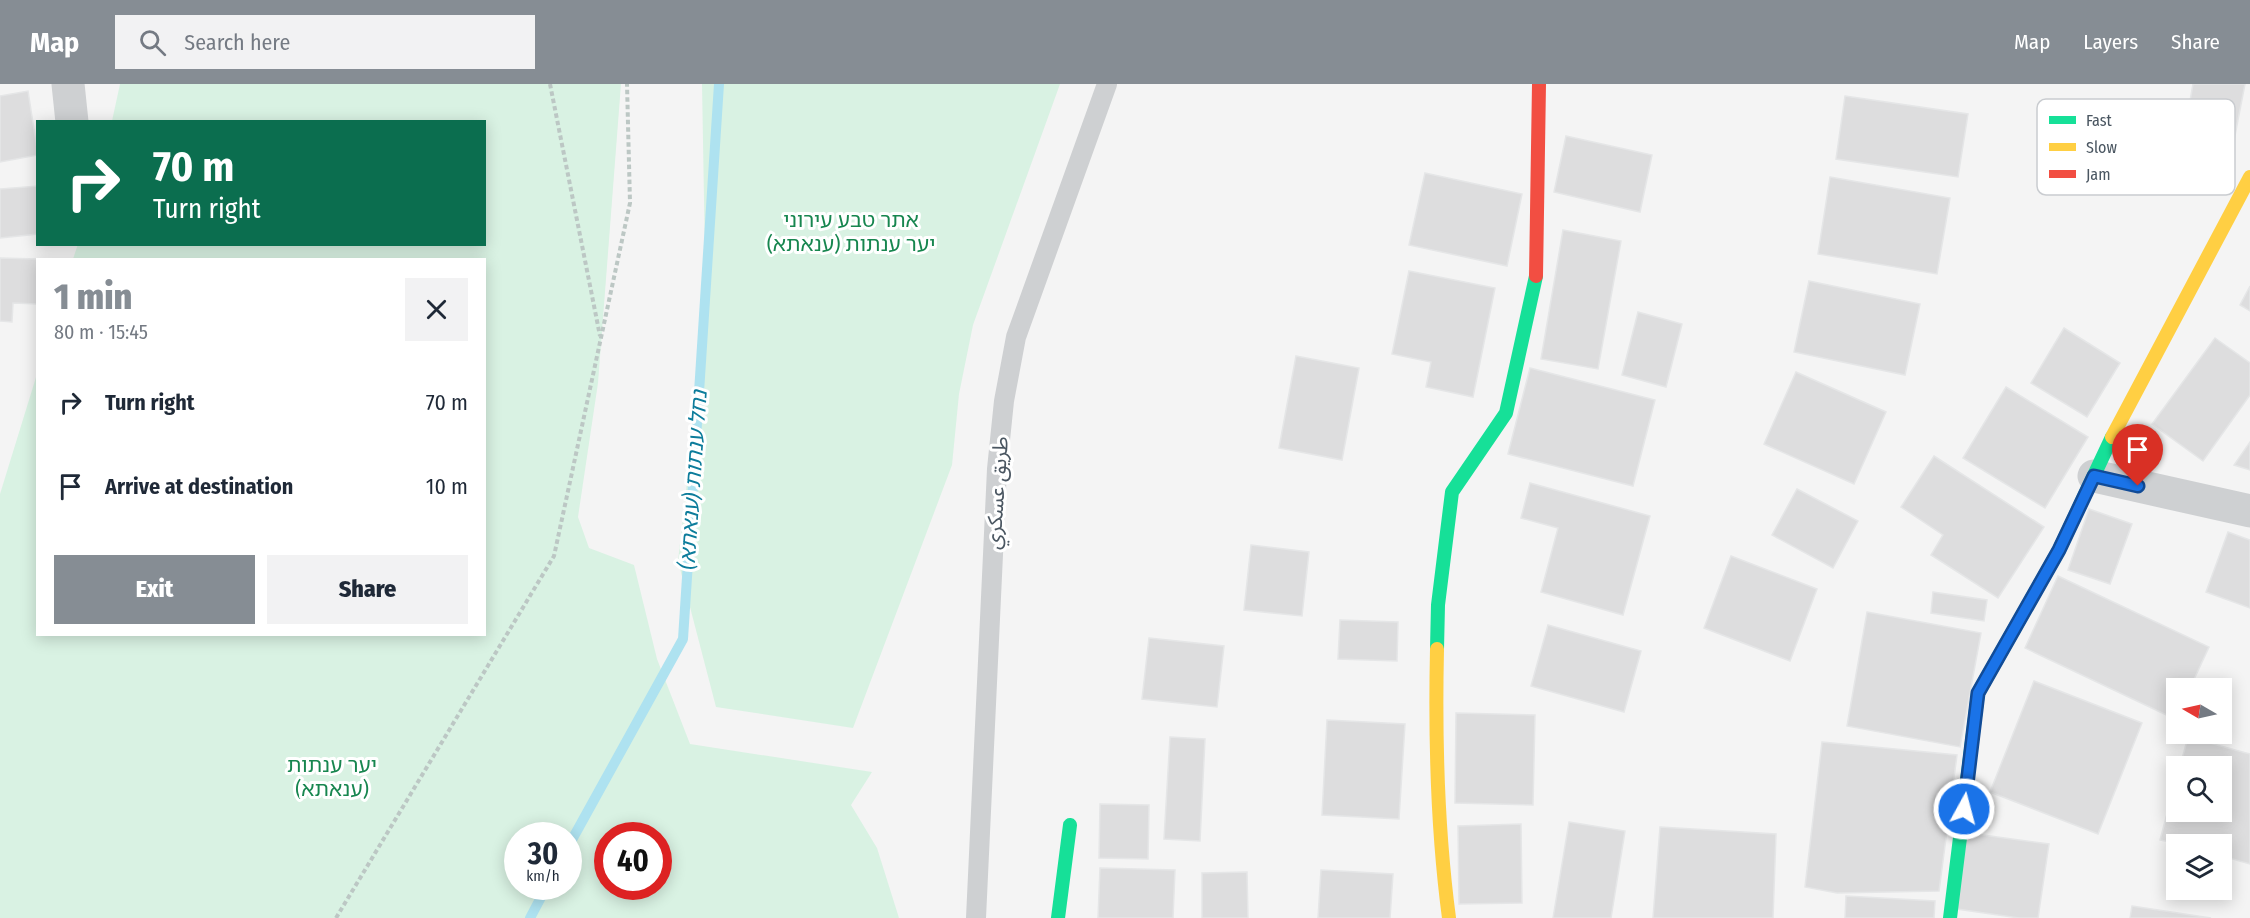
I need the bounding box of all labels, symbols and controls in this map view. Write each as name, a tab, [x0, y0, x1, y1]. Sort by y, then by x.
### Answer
search box	[115, 15, 535, 69]
text: Map	[30, 26, 79, 59]
icon: search	[136, 26, 169, 59]
text: Search here	[184, 29, 290, 56]
text: Map	[2014, 29, 2050, 55]
text: Layers	[2083, 29, 2138, 55]
text: Share	[2171, 29, 2220, 55]
legend	[2037, 99, 2235, 195]
text: Fast	[2086, 111, 2113, 130]
text: Slow	[2086, 138, 2117, 157]
text: 70 m	[153, 142, 234, 192]
icon: right	[54, 144, 132, 222]
text: Jam	[2086, 165, 2111, 184]
text: Turn right	[153, 193, 261, 225]
park label: אתר טבע עירוני יער ענתות (ענאתא)	[767, 207, 935, 257]
text: 1 min	[54, 275, 132, 319]
button: close	[405, 278, 468, 341]
text: 80 m · 15:45	[54, 320, 148, 344]
icon: right	[54, 386, 87, 419]
water label: נחל ענתות (ענאתא)	[673, 388, 713, 571]
text: Turn right	[105, 389, 194, 416]
text: 70 m	[426, 389, 468, 416]
pin	[2112, 424, 2163, 486]
icon: arrive	[2121, 433, 2154, 466]
street label: طريق عسكري	[980, 436, 1017, 551]
icon: arrive	[54, 470, 87, 503]
text: Arrive at destination	[105, 473, 293, 500]
text: 10 m	[426, 473, 468, 500]
button: Exit	[54, 555, 255, 624]
button: Share	[267, 555, 468, 624]
north arrow	[2166, 678, 2232, 744]
map controls	[2166, 678, 2232, 900]
park label: יער ענתות (ענאתא)	[287, 752, 377, 802]
button: search	[2166, 756, 2232, 822]
position arrow	[1932, 777, 1996, 841]
speed limit sign: 40	[594, 822, 672, 900]
button: layers	[2166, 834, 2232, 900]
text: 30	[528, 836, 558, 872]
text: km/h	[526, 867, 560, 885]

